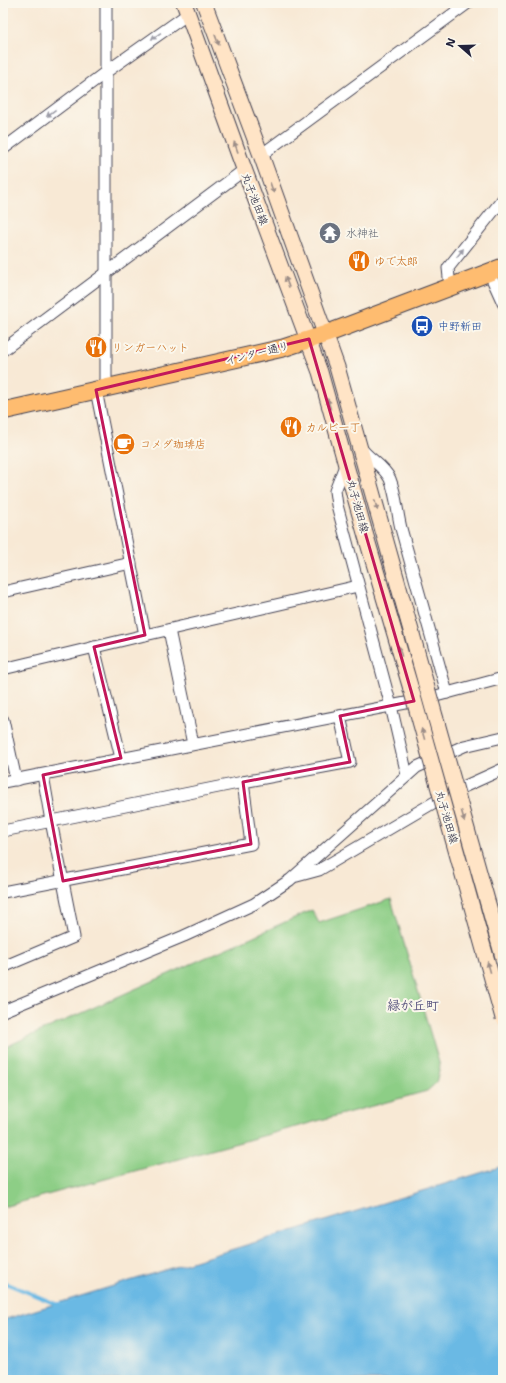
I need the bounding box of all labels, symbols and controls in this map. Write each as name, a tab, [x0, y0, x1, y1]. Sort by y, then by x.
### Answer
north arrow	[440, 26, 480, 66]
one-way arrow	[151, 32, 161, 40]
one-way arrow	[215, 34, 221, 46]
text: N	[443, 36, 460, 49]
one-way arrow	[46, 109, 56, 117]
one-way arrow	[232, 140, 238, 152]
street label: 丸子池田線	[238, 171, 271, 228]
one-way arrow	[270, 182, 276, 194]
temple icon: 水神社	[317, 220, 343, 246]
place label: 水神社	[346, 226, 379, 241]
one-way arrow	[456, 247, 464, 258]
restaurant icon: ゆで太郎	[346, 248, 372, 274]
place label: ゆで太郎	[374, 254, 418, 269]
one-way arrow	[283, 275, 289, 287]
bus stop icon: 中野新田	[409, 313, 435, 339]
place label: 中野新田	[438, 319, 482, 334]
restaurant icon: リンガーハット	[83, 334, 109, 360]
street label: インター通り	[223, 338, 291, 369]
place label: リンガーハット	[112, 340, 189, 355]
one-way arrow	[326, 398, 332, 410]
restaurant icon: カルビ一丁	[278, 414, 304, 440]
place label: カルビ一丁	[306, 420, 361, 435]
cafe icon: コメダ珈琲店	[111, 431, 137, 457]
place label: コメダ珈琲店	[140, 437, 206, 452]
street label: 丸子池田線	[343, 478, 372, 535]
one-way arrow	[373, 499, 379, 511]
one-way arrow	[397, 645, 403, 657]
one-way arrow	[420, 728, 426, 740]
street label: 丸子池田線	[432, 789, 461, 846]
one-way arrow	[460, 810, 466, 822]
one-way arrow	[486, 961, 492, 973]
district label: 緑が丘町	[387, 997, 439, 1014]

